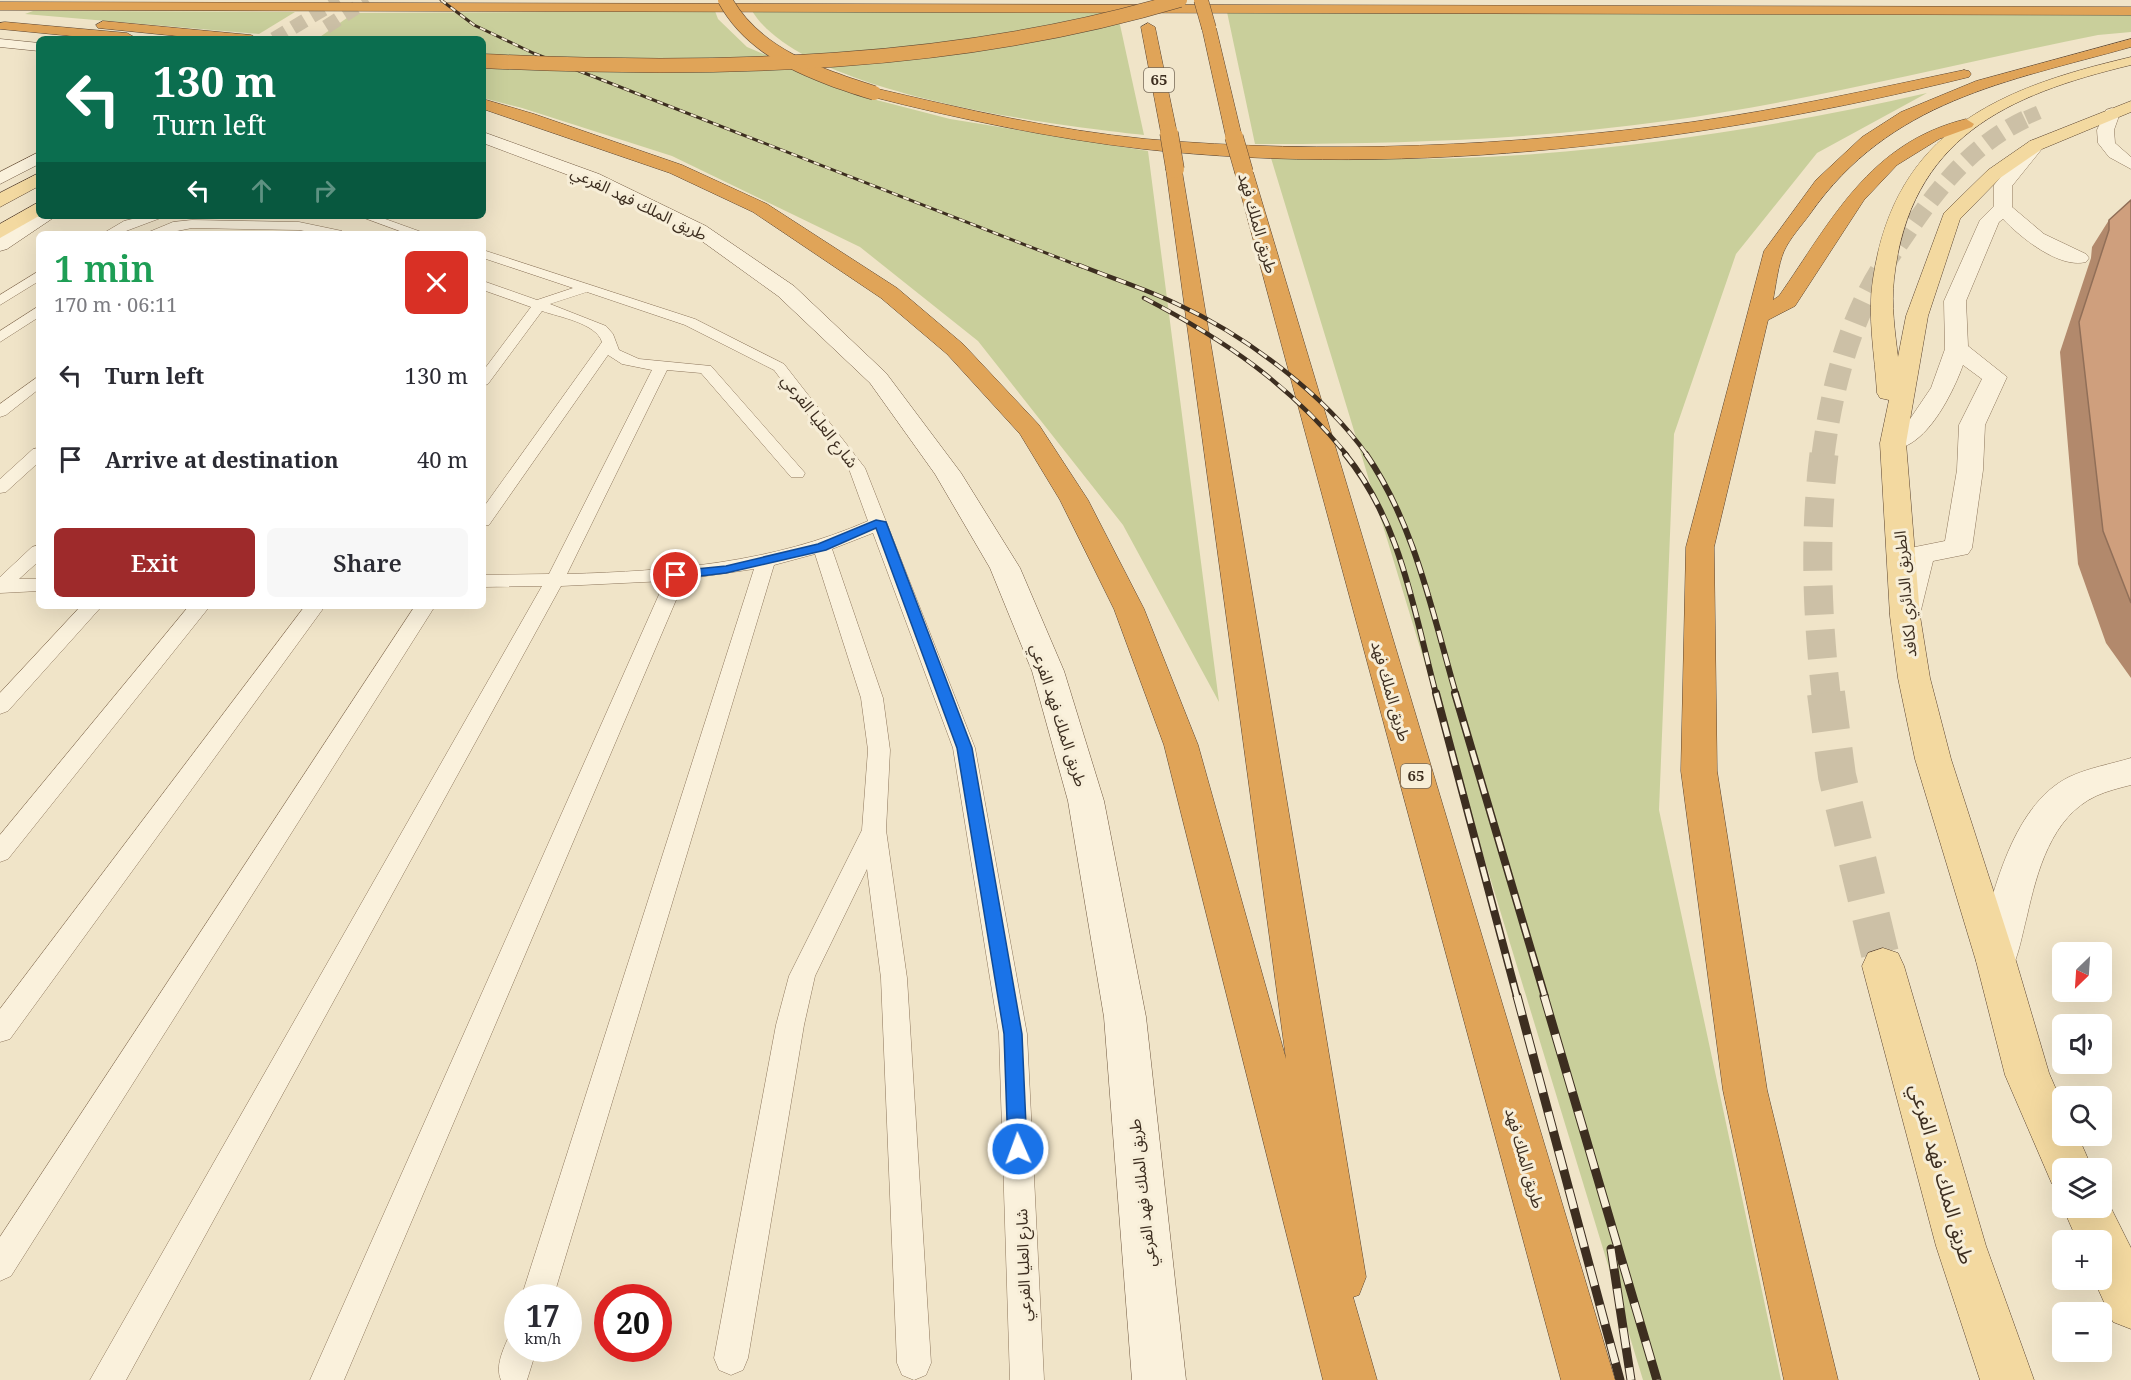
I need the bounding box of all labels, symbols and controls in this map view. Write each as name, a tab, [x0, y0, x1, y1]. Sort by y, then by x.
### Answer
text: 130 m	[153, 52, 277, 109]
icon: left	[54, 60, 132, 138]
road number: 65	[1144, 68, 1174, 92]
text: Turn left	[153, 106, 266, 143]
street label: طريق الملك فهد الفرعي	[566, 160, 711, 247]
street label: طريق الملك فهد	[1233, 170, 1283, 276]
icon: left	[182, 174, 215, 207]
icon: ahead	[245, 174, 278, 207]
icon: right	[308, 174, 341, 207]
text: 1 min	[54, 244, 155, 293]
button: close	[405, 251, 468, 314]
text: 170 m · 06:11	[54, 291, 177, 318]
icon: left	[54, 359, 87, 392]
text: Turn left	[105, 360, 204, 390]
text: 130 m	[405, 360, 468, 390]
street label: شارع العليا الفرعي	[775, 370, 863, 473]
icon: arrive	[54, 443, 87, 476]
text: Arrive at destination	[105, 444, 339, 474]
text: 40 m	[417, 444, 468, 474]
button: Exit	[54, 528, 255, 597]
button: Share	[267, 528, 468, 597]
street label: الطريق الدائري لكافد	[1889, 530, 1923, 658]
pin	[650, 549, 701, 600]
icon: arrive	[659, 558, 692, 591]
street label: طريق الملك فهد	[1366, 638, 1416, 744]
street label: طريق الملك فهد الفرعي	[1024, 641, 1093, 790]
road number: 65	[1401, 764, 1431, 788]
north arrow	[2052, 942, 2112, 1002]
map controls	[2052, 942, 2112, 1362]
button: sound	[2052, 1014, 2112, 1074]
street label: طريق الملك فهد الفرعي	[1901, 1081, 1981, 1268]
button: search	[2052, 1086, 2112, 1146]
street label: طريق الملك فهد	[1500, 1105, 1550, 1211]
position arrow	[986, 1117, 1050, 1181]
street label: طريق الملك فهد الفرعي	[1123, 1117, 1162, 1268]
button: layers	[2052, 1158, 2112, 1218]
street label: شارع العليا الفرعي	[1010, 1208, 1038, 1322]
button: +	[2052, 1230, 2112, 1290]
speed limit sign: 20	[594, 1284, 672, 1362]
text: 17	[526, 1295, 560, 1336]
button: −	[2052, 1302, 2112, 1362]
text: km/h	[525, 1328, 561, 1348]

